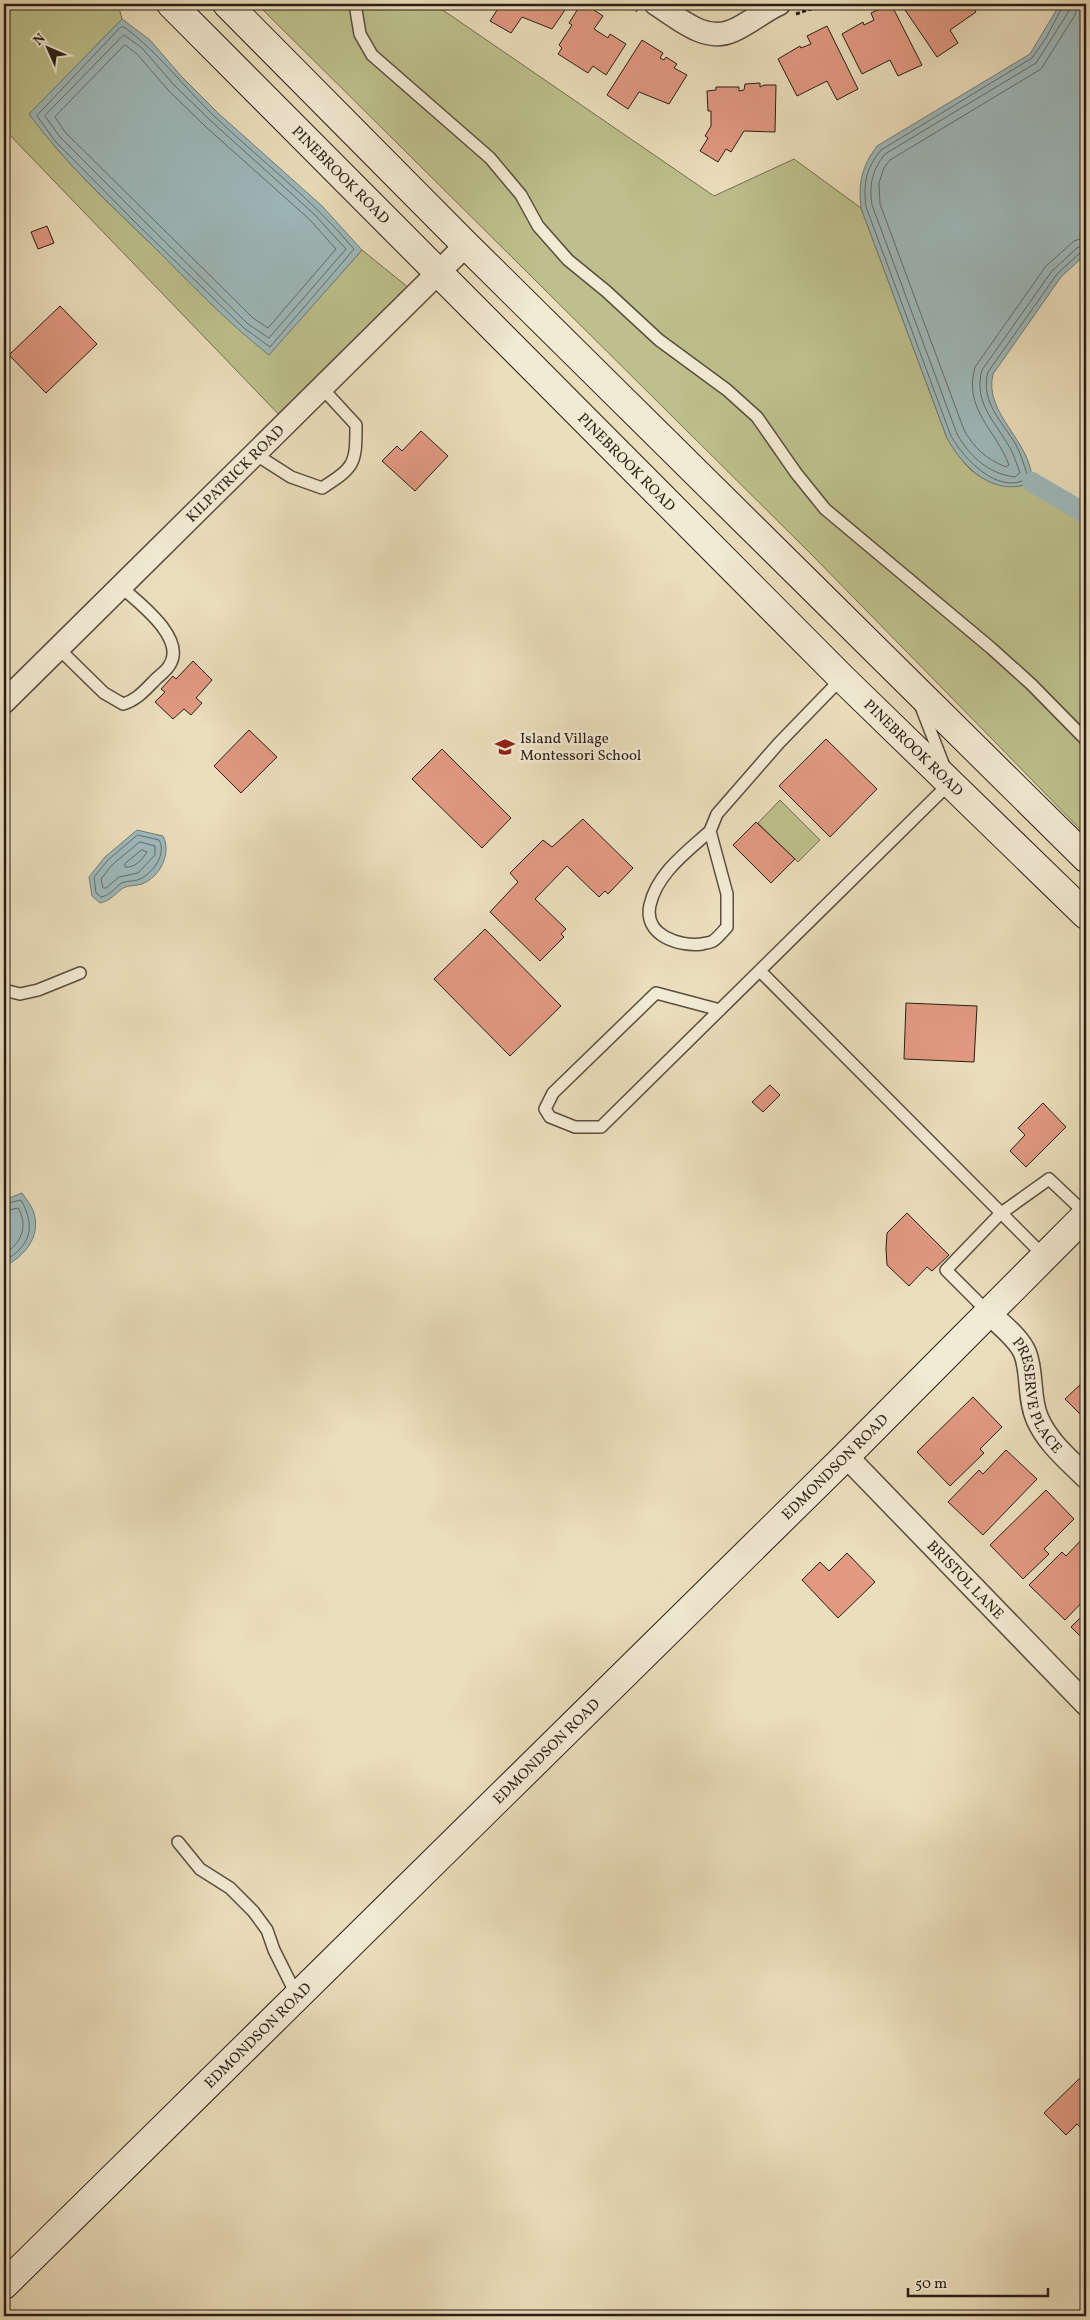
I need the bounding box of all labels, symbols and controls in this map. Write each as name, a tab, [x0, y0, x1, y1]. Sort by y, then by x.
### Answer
north arrow	[22, 22, 72, 72]
text: N	[30, 30, 50, 50]
street label: PINEBROOK ROAD	[286, 122, 394, 230]
street label: PINEBROOK ROAD	[572, 409, 680, 517]
street label: KILPATRICK ROAD	[182, 421, 290, 528]
street label: PINEBROOK ROAD	[858, 695, 967, 802]
place label: Island Village Montessori School	[520, 729, 641, 767]
school or university icon: Island Village Montessori School	[494, 736, 516, 758]
street label: PRESERVE PLACE	[1007, 1333, 1066, 1459]
street label: EDMONDSON ROAD	[778, 1410, 894, 1526]
street label: BRISTOL LANE	[921, 1536, 1008, 1625]
street label: EDMONDSON ROAD	[489, 1695, 606, 1810]
street label: EDMONDSON ROAD	[200, 1979, 317, 2094]
scale bar	[908, 2265, 1048, 2297]
text: 50 m	[915, 2274, 947, 2295]

